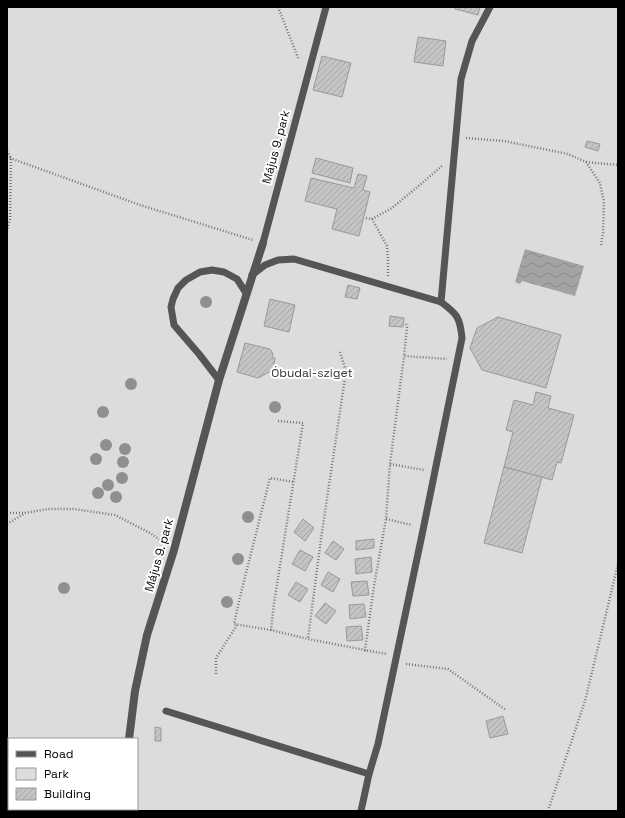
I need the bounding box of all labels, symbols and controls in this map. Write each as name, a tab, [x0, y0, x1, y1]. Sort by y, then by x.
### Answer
street label: Május 9. park	[258, 108, 294, 186]
park label: Óbudai-sziget	[271, 365, 353, 381]
street label: Május 9. park	[141, 516, 177, 594]
legend	[8, 738, 138, 810]
text: Road	[44, 746, 73, 762]
text: Park	[44, 766, 69, 782]
text: Building	[44, 786, 91, 802]

